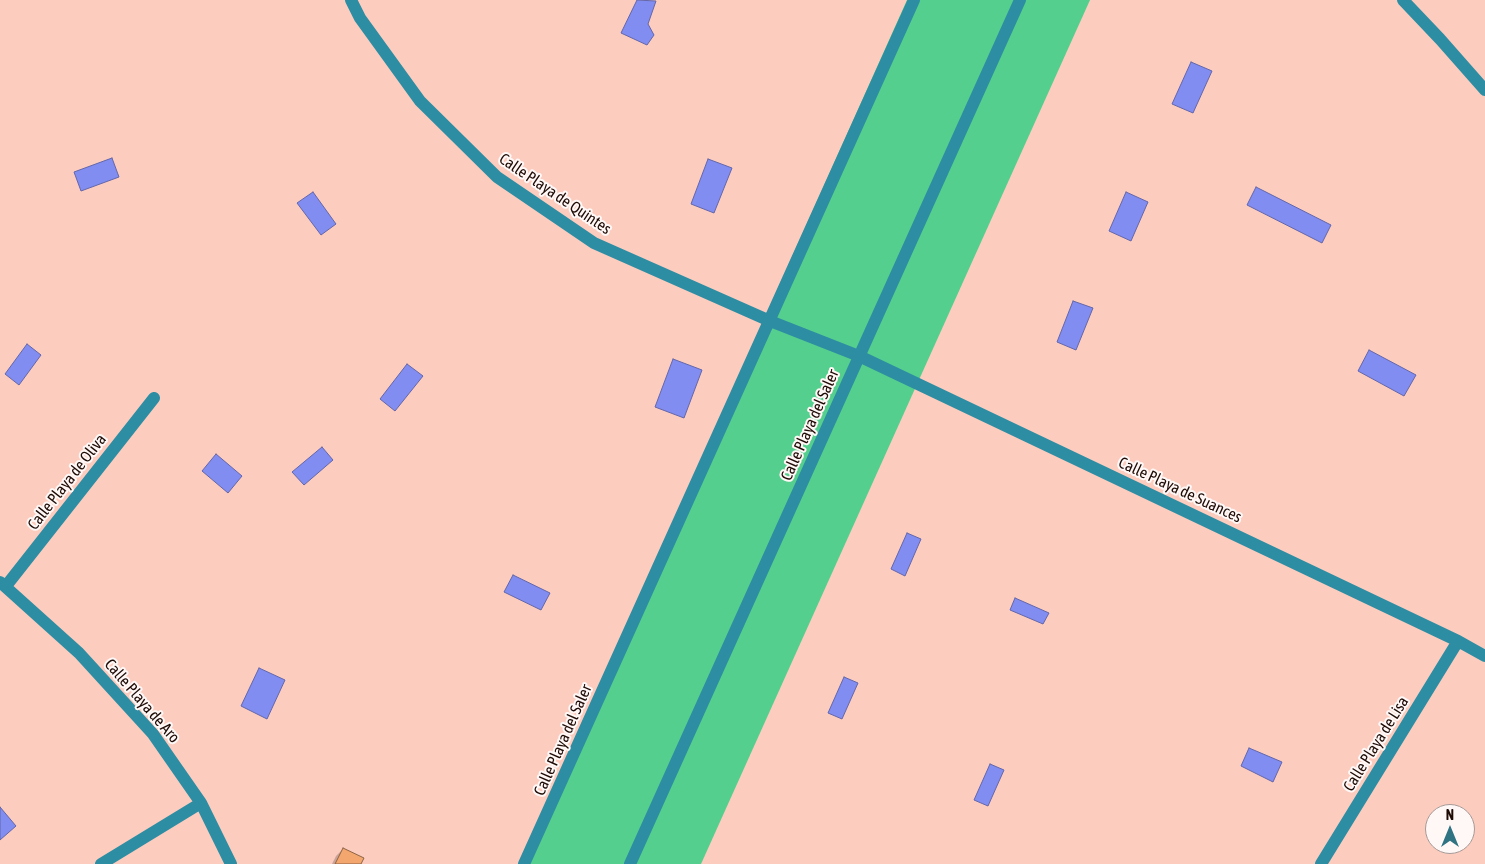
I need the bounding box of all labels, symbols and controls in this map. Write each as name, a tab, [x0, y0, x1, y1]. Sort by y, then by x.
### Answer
street label: Calle Playa de Quintes	[495, 149, 615, 239]
street label: Calle Playa del Saler	[777, 367, 843, 483]
street label: Calle Playa de Oliva	[24, 430, 110, 534]
street label: Calle Playa de Suances	[1115, 453, 1245, 527]
street label: Calle Playa de Aro	[100, 655, 184, 747]
street label: Calle Playa del Saler	[530, 682, 596, 798]
street label: Calle Playa de Lisa	[1339, 693, 1413, 795]
north arrow	[1425, 804, 1475, 854]
text: N	[1446, 807, 1454, 823]

